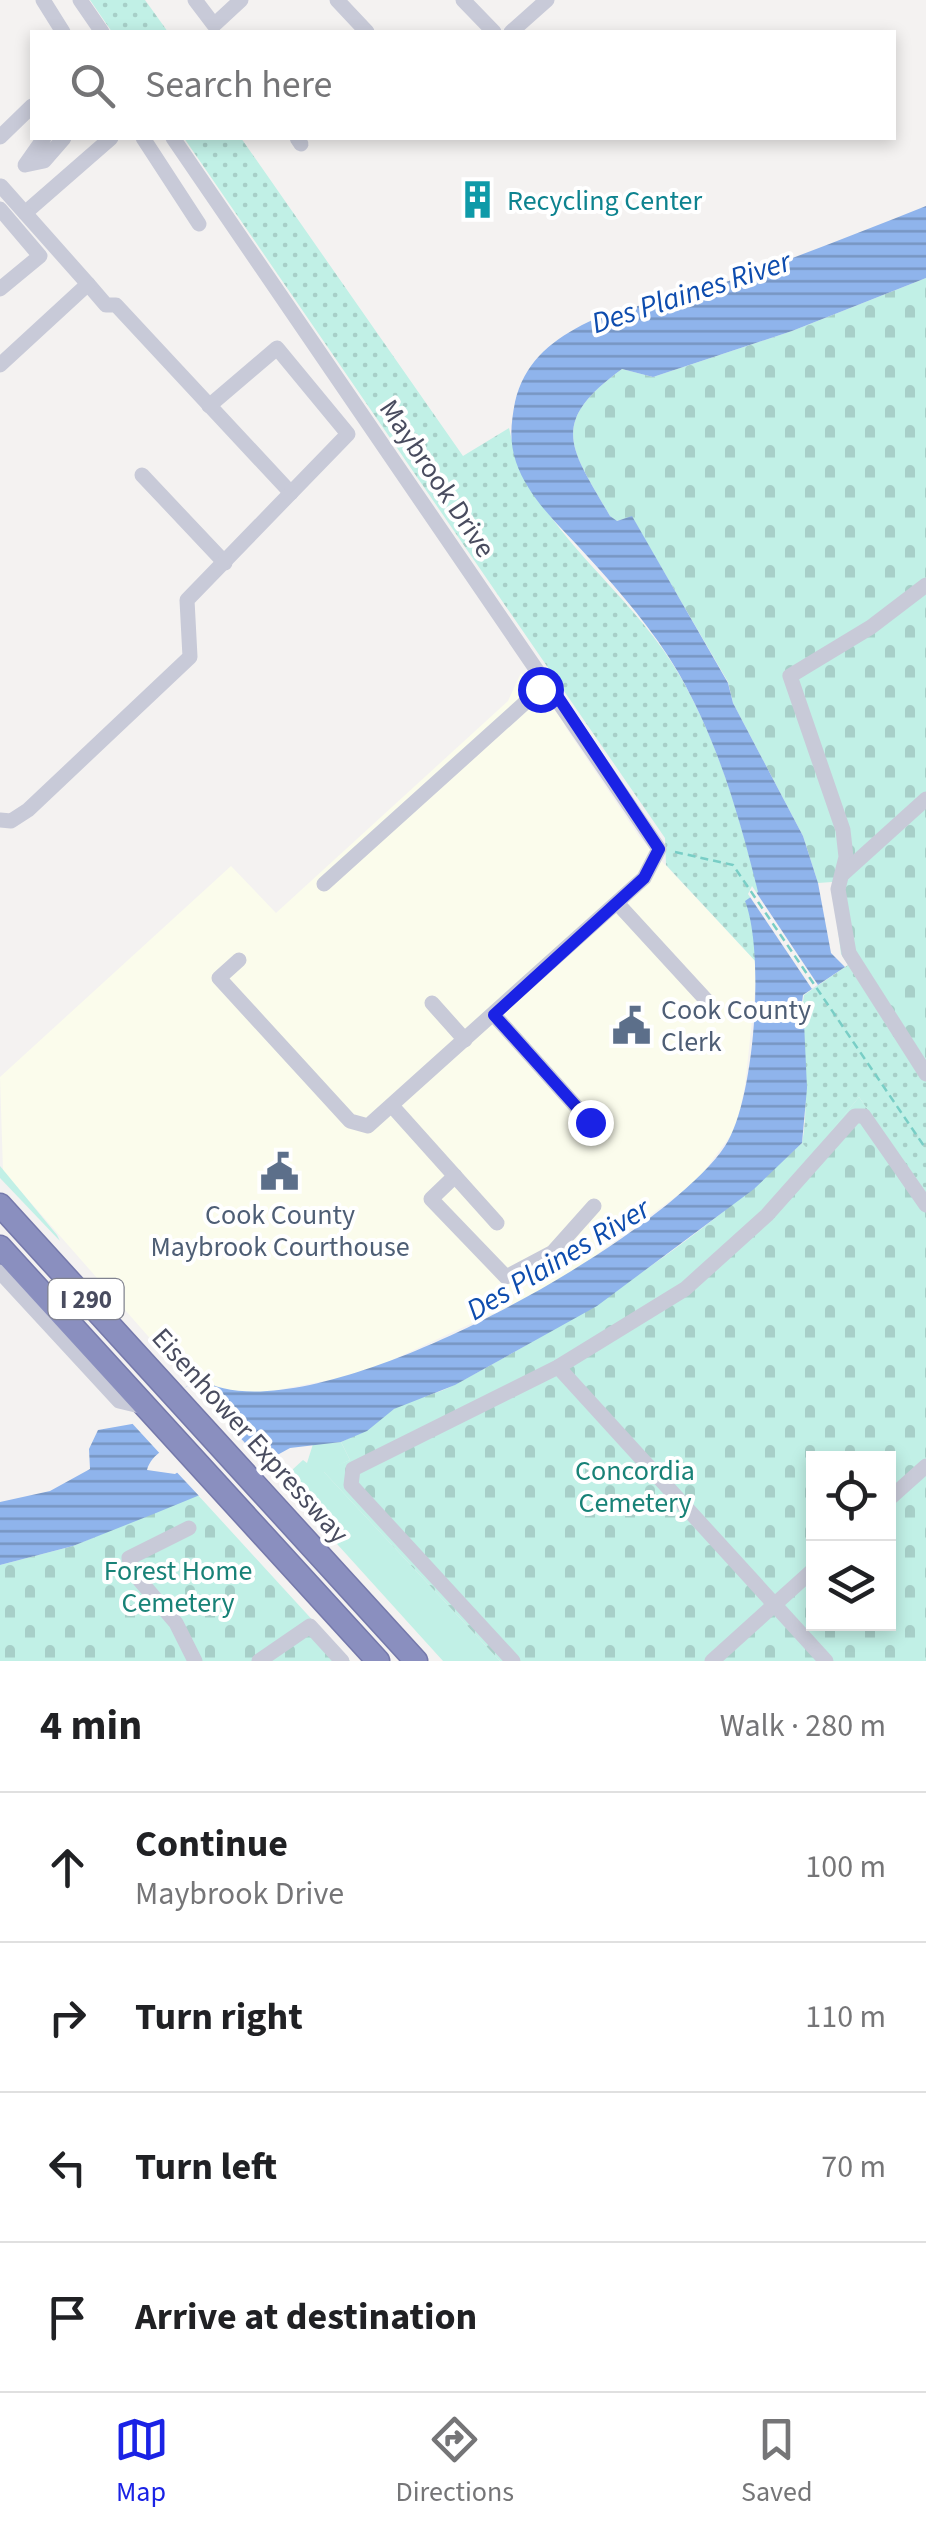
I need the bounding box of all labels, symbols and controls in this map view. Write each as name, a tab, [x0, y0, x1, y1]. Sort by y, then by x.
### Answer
search box	[30, 30, 896, 140]
icon: search	[65, 58, 120, 113]
text: Search here	[145, 58, 332, 112]
building icon: Recycling Center	[456, 179, 498, 221]
place label: Recycling Center	[507, 181, 702, 221]
water label: Des Plaines River	[586, 239, 798, 345]
street label: Maybrook Drive	[369, 392, 505, 566]
route start	[518, 667, 564, 713]
place label: Cook County Clerk	[661, 990, 811, 1062]
public building icon: Cook County Clerk	[610, 1004, 652, 1046]
route end	[568, 1100, 614, 1146]
public building icon: Cook County Maybrook Courthouse	[259, 1151, 301, 1193]
water label: Des Plaines River	[458, 1187, 660, 1331]
place label: Cook County Maybrook Courthouse	[150, 1195, 410, 1267]
road number: I 290	[48, 1279, 124, 1319]
street label: Eisenhower Expressway	[142, 1319, 358, 1552]
park label: Concordia Cemetery	[575, 1451, 695, 1523]
map controls	[806, 1451, 896, 1631]
button: locate	[806, 1451, 896, 1541]
button: layers	[806, 1541, 896, 1631]
park label: Forest Home Cemetery	[104, 1551, 252, 1623]
text: 4 min	[40, 1696, 142, 1756]
text: Walk · 280 m	[720, 1703, 886, 1749]
text: Continue	[135, 1817, 288, 1871]
icon: ahead	[40, 1840, 95, 1895]
text: 100 m	[805, 1844, 886, 1890]
text: Maybrook Drive	[135, 1871, 344, 1917]
icon: right	[40, 1990, 95, 2045]
text: Turn right	[135, 1990, 303, 2044]
text: 110 m	[805, 1994, 886, 2040]
icon: left	[40, 2140, 95, 2195]
text: Turn left	[135, 2140, 277, 2194]
text: 70 m	[821, 2144, 886, 2190]
icon: arrive	[40, 2290, 95, 2345]
text: Arrive at destination	[135, 2290, 477, 2344]
tab: Map	[114, 2412, 169, 2512]
tab: Directions	[396, 2412, 514, 2512]
tab: Saved	[741, 2412, 812, 2512]

